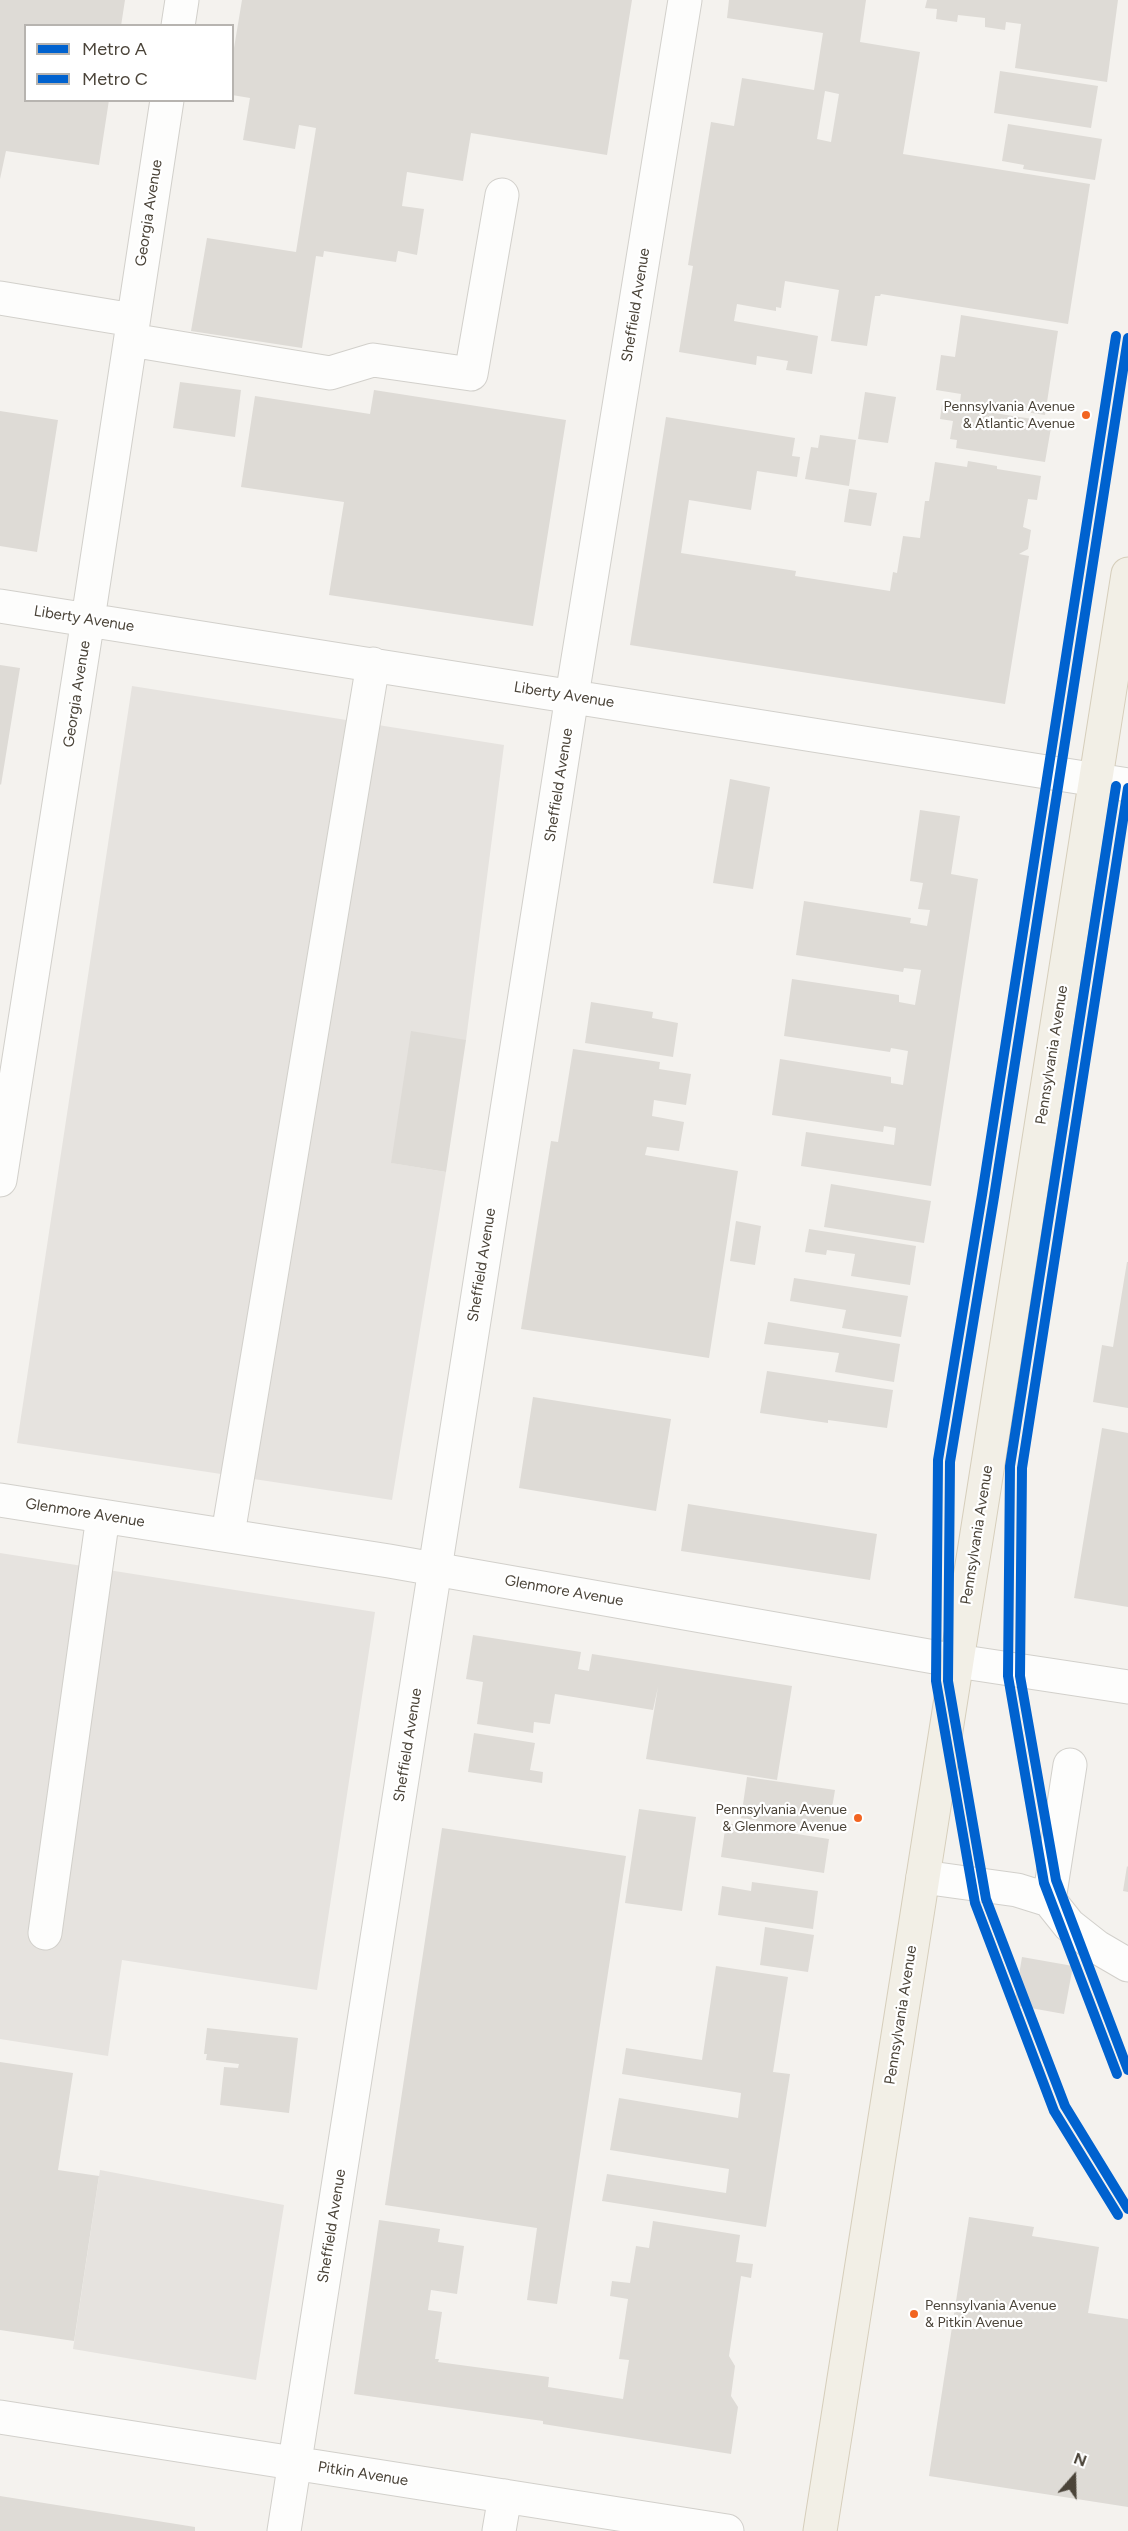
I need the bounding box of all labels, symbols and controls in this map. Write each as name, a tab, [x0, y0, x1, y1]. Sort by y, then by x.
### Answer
legend	[24, 24, 234, 102]
text: Metro A	[82, 38, 147, 60]
text: Metro C	[82, 68, 148, 90]
street label: Georgia Avenue	[132, 158, 166, 268]
street label: Sheffield Avenue	[618, 247, 654, 363]
place label: Pennsylvania Avenue & Atlantic Avenue	[944, 399, 1075, 431]
marker: Pennsylvania Avenue & Atlantic Avenue	[1080, 409, 1092, 421]
street label: Liberty Avenue	[33, 602, 135, 636]
street label: Georgia Avenue	[60, 639, 94, 749]
street label: Liberty Avenue	[513, 678, 615, 712]
street label: Sheffield Avenue	[541, 727, 577, 843]
street label: Pennsylvania Avenue	[1032, 984, 1072, 1126]
street label: Sheffield Avenue	[464, 1207, 500, 1323]
street label: Pennsylvania Avenue	[957, 1464, 997, 1606]
street label: Glenmore Avenue	[24, 1495, 146, 1531]
street label: Glenmore Avenue	[503, 1572, 625, 1610]
street label: Sheffield Avenue	[390, 1687, 426, 1803]
place label: Pennsylvania Avenue & Glenmore Avenue	[716, 1802, 847, 1834]
marker: Pennsylvania Avenue & Glenmore Avenue	[852, 1812, 864, 1824]
street label: Pennsylvania Avenue	[881, 1944, 921, 2086]
street label: Sheffield Avenue	[314, 2168, 350, 2284]
place label: Pennsylvania Avenue & Pitkin Avenue	[925, 2298, 1056, 2330]
marker: Pennsylvania Avenue & Pitkin Avenue	[908, 2308, 920, 2320]
north arrow	[1044, 2447, 1104, 2507]
text: N	[1071, 2449, 1089, 2471]
street label: Pitkin Avenue	[316, 2458, 410, 2490]

